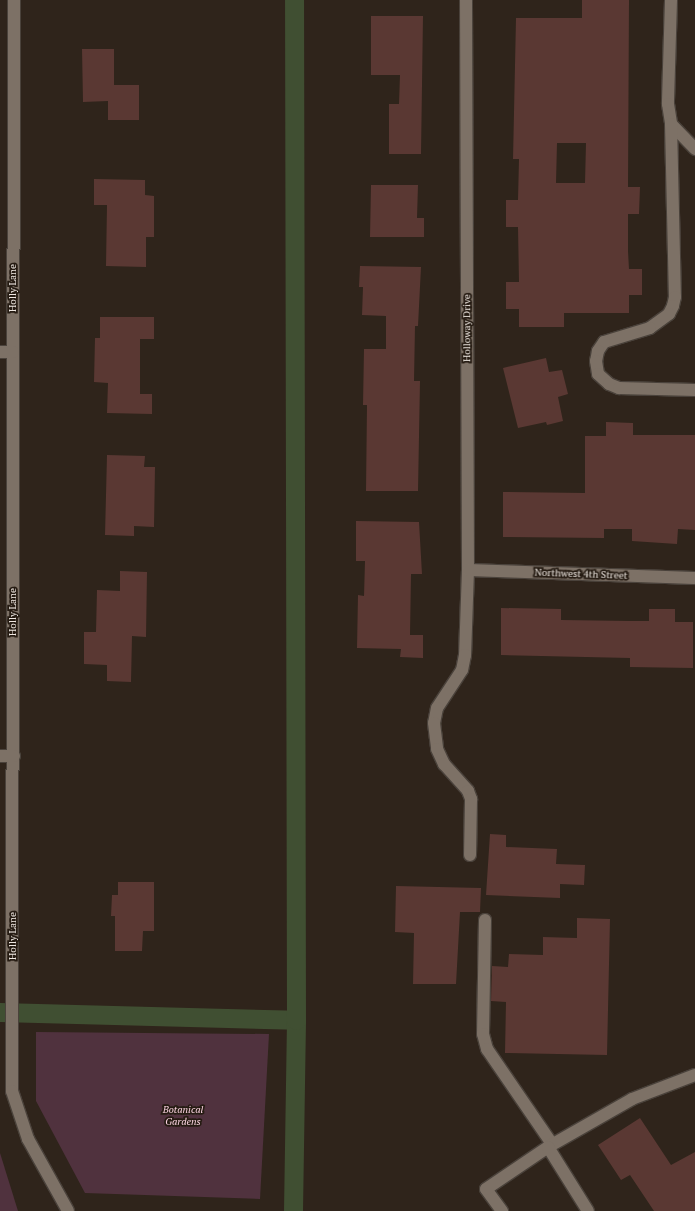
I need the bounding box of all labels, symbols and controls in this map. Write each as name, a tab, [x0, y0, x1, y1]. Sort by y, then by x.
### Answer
street label: Holly Lane	[7, 264, 19, 312]
street label: Holloway Drive	[461, 294, 473, 362]
street label: Northwest 4th Street	[534, 566, 628, 582]
street label: Holly Lane	[7, 588, 19, 636]
street label: Holly Lane	[7, 912, 19, 960]
park label: Botanical Gardens	[163, 1103, 203, 1126]

